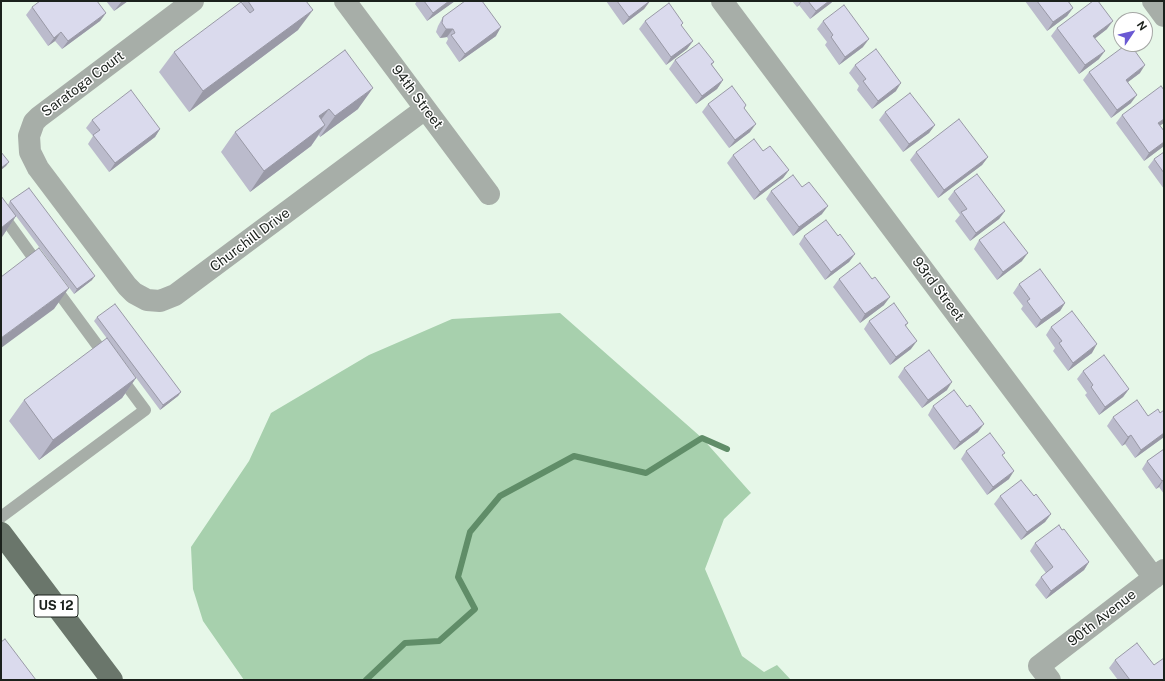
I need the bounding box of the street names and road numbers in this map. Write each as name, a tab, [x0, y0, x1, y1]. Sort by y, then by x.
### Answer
street label: Saratoga Court	[38, 48, 128, 120]
street label: 94th Street	[388, 62, 446, 132]
street label: Churchill Drive	[207, 205, 293, 275]
street label: 93rd Street	[909, 254, 967, 324]
street label: 90th Avenue	[1064, 586, 1140, 650]
road number: US 12	[34, 595, 78, 617]

